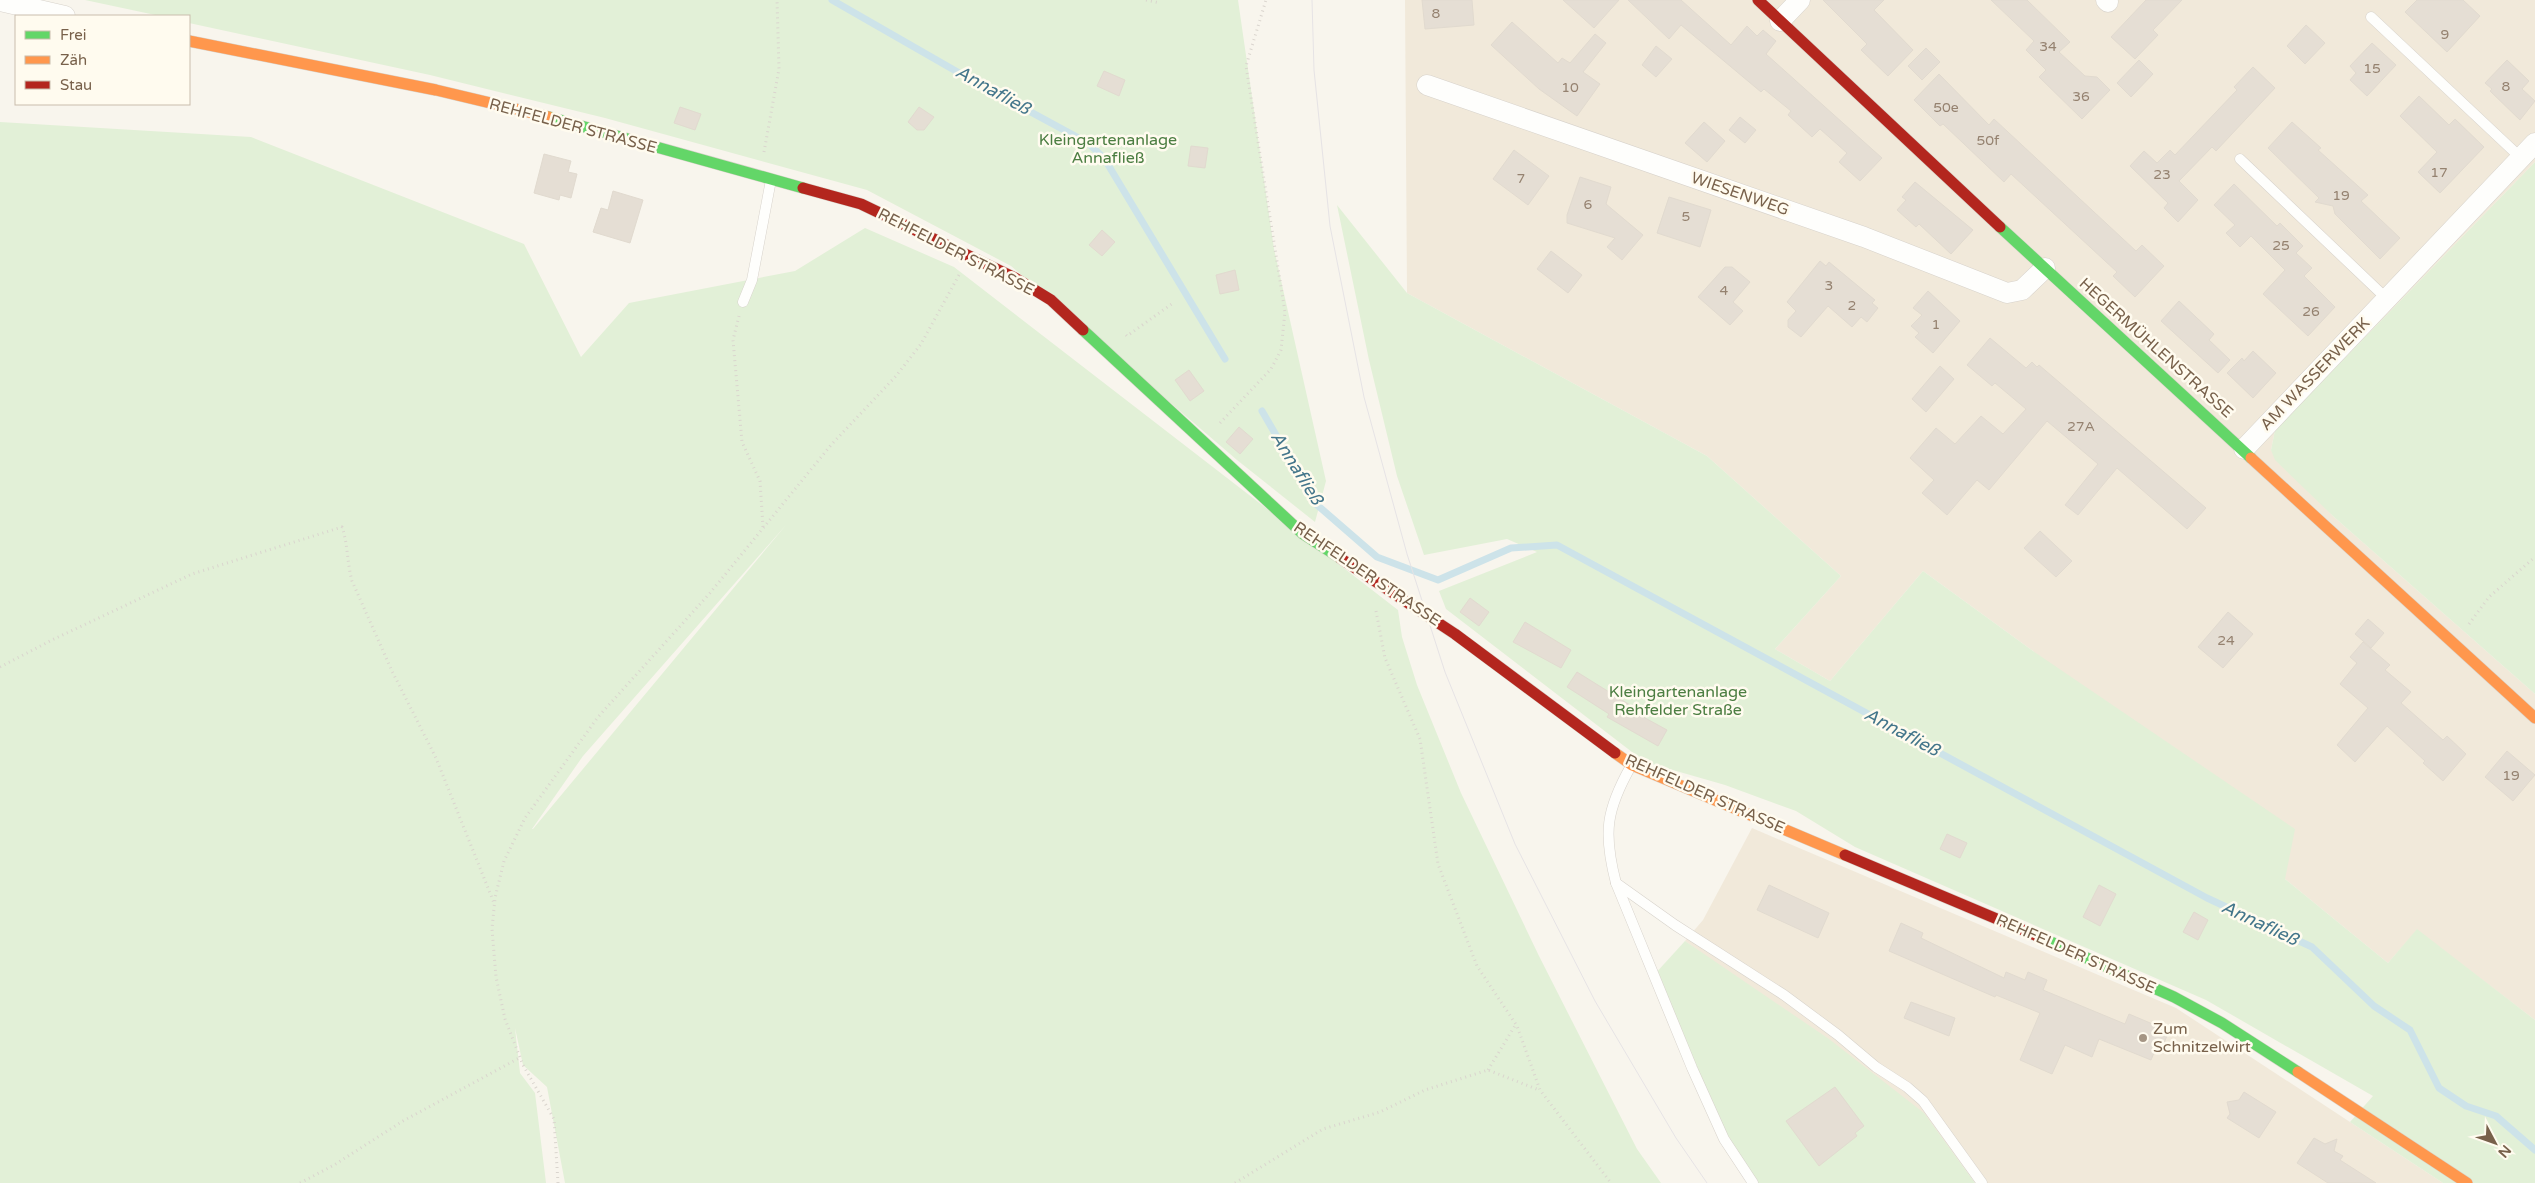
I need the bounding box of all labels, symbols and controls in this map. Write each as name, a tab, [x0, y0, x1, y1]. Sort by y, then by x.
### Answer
house number: 8	[1432, 5, 1441, 22]
legend	[15, 15, 190, 105]
text: Frei	[60, 26, 86, 44]
house number: 9	[2441, 26, 2449, 43]
house number: 34	[2039, 38, 2057, 55]
text: Zäh	[60, 51, 87, 69]
water label: Annafließ	[952, 60, 1035, 120]
house number: 15	[2363, 60, 2381, 77]
text: Stau	[60, 76, 92, 94]
house number: 8	[2502, 78, 2511, 95]
house number: 10	[1561, 79, 1579, 96]
house number: 36	[2072, 88, 2090, 105]
street label: REHFELDER STRASSE	[487, 94, 659, 158]
house number: 50e	[1933, 99, 1959, 116]
park label: Kleingartenanlage Annafließ	[1039, 130, 1177, 168]
house number: 50f	[1977, 132, 2000, 149]
house number: 17	[2430, 164, 2448, 181]
house number: 23	[2153, 166, 2171, 183]
street label: WIESENWEG	[1688, 168, 1792, 220]
house number: 7	[1517, 170, 1525, 187]
house number: 19	[2332, 187, 2350, 204]
house number: 6	[1584, 196, 1593, 213]
street label: REHFELDER STRASSE	[874, 204, 1038, 300]
house number: 5	[1682, 208, 1690, 225]
house number: 25	[2272, 237, 2290, 254]
street label: HEGERMÜHLENSTRASSE	[2075, 274, 2237, 422]
house number: 3	[1825, 277, 1833, 294]
house number: 4	[1720, 282, 1729, 299]
house number: 2	[1848, 297, 1856, 314]
house number: 26	[2302, 303, 2320, 320]
street label: AM WASSERWERK	[2256, 313, 2374, 435]
house number: 1	[1932, 316, 1940, 333]
house number: 27A	[2067, 418, 2095, 435]
water label: Annafließ	[1266, 427, 1329, 510]
street label: REHFELDER STRASSE	[1290, 517, 1444, 631]
house number: 24	[2217, 632, 2235, 649]
park label: Kleingartenanlage Rehfelder Straße	[1609, 682, 1747, 720]
water label: Annafließ	[1861, 703, 1944, 762]
street label: REHFELDER STRASSE	[1622, 750, 1788, 838]
house number: 19	[2502, 767, 2520, 784]
water label: Annafließ	[2218, 896, 2303, 951]
street label: REHFELDER STRASSE	[1993, 910, 2159, 998]
place label: Zum Schnitzelwirt	[2153, 1019, 2251, 1057]
marker: Zum Schnitzelwirt	[2137, 1032, 2149, 1044]
north arrow	[2470, 1118, 2520, 1168]
text: N	[2494, 1141, 2515, 1161]

